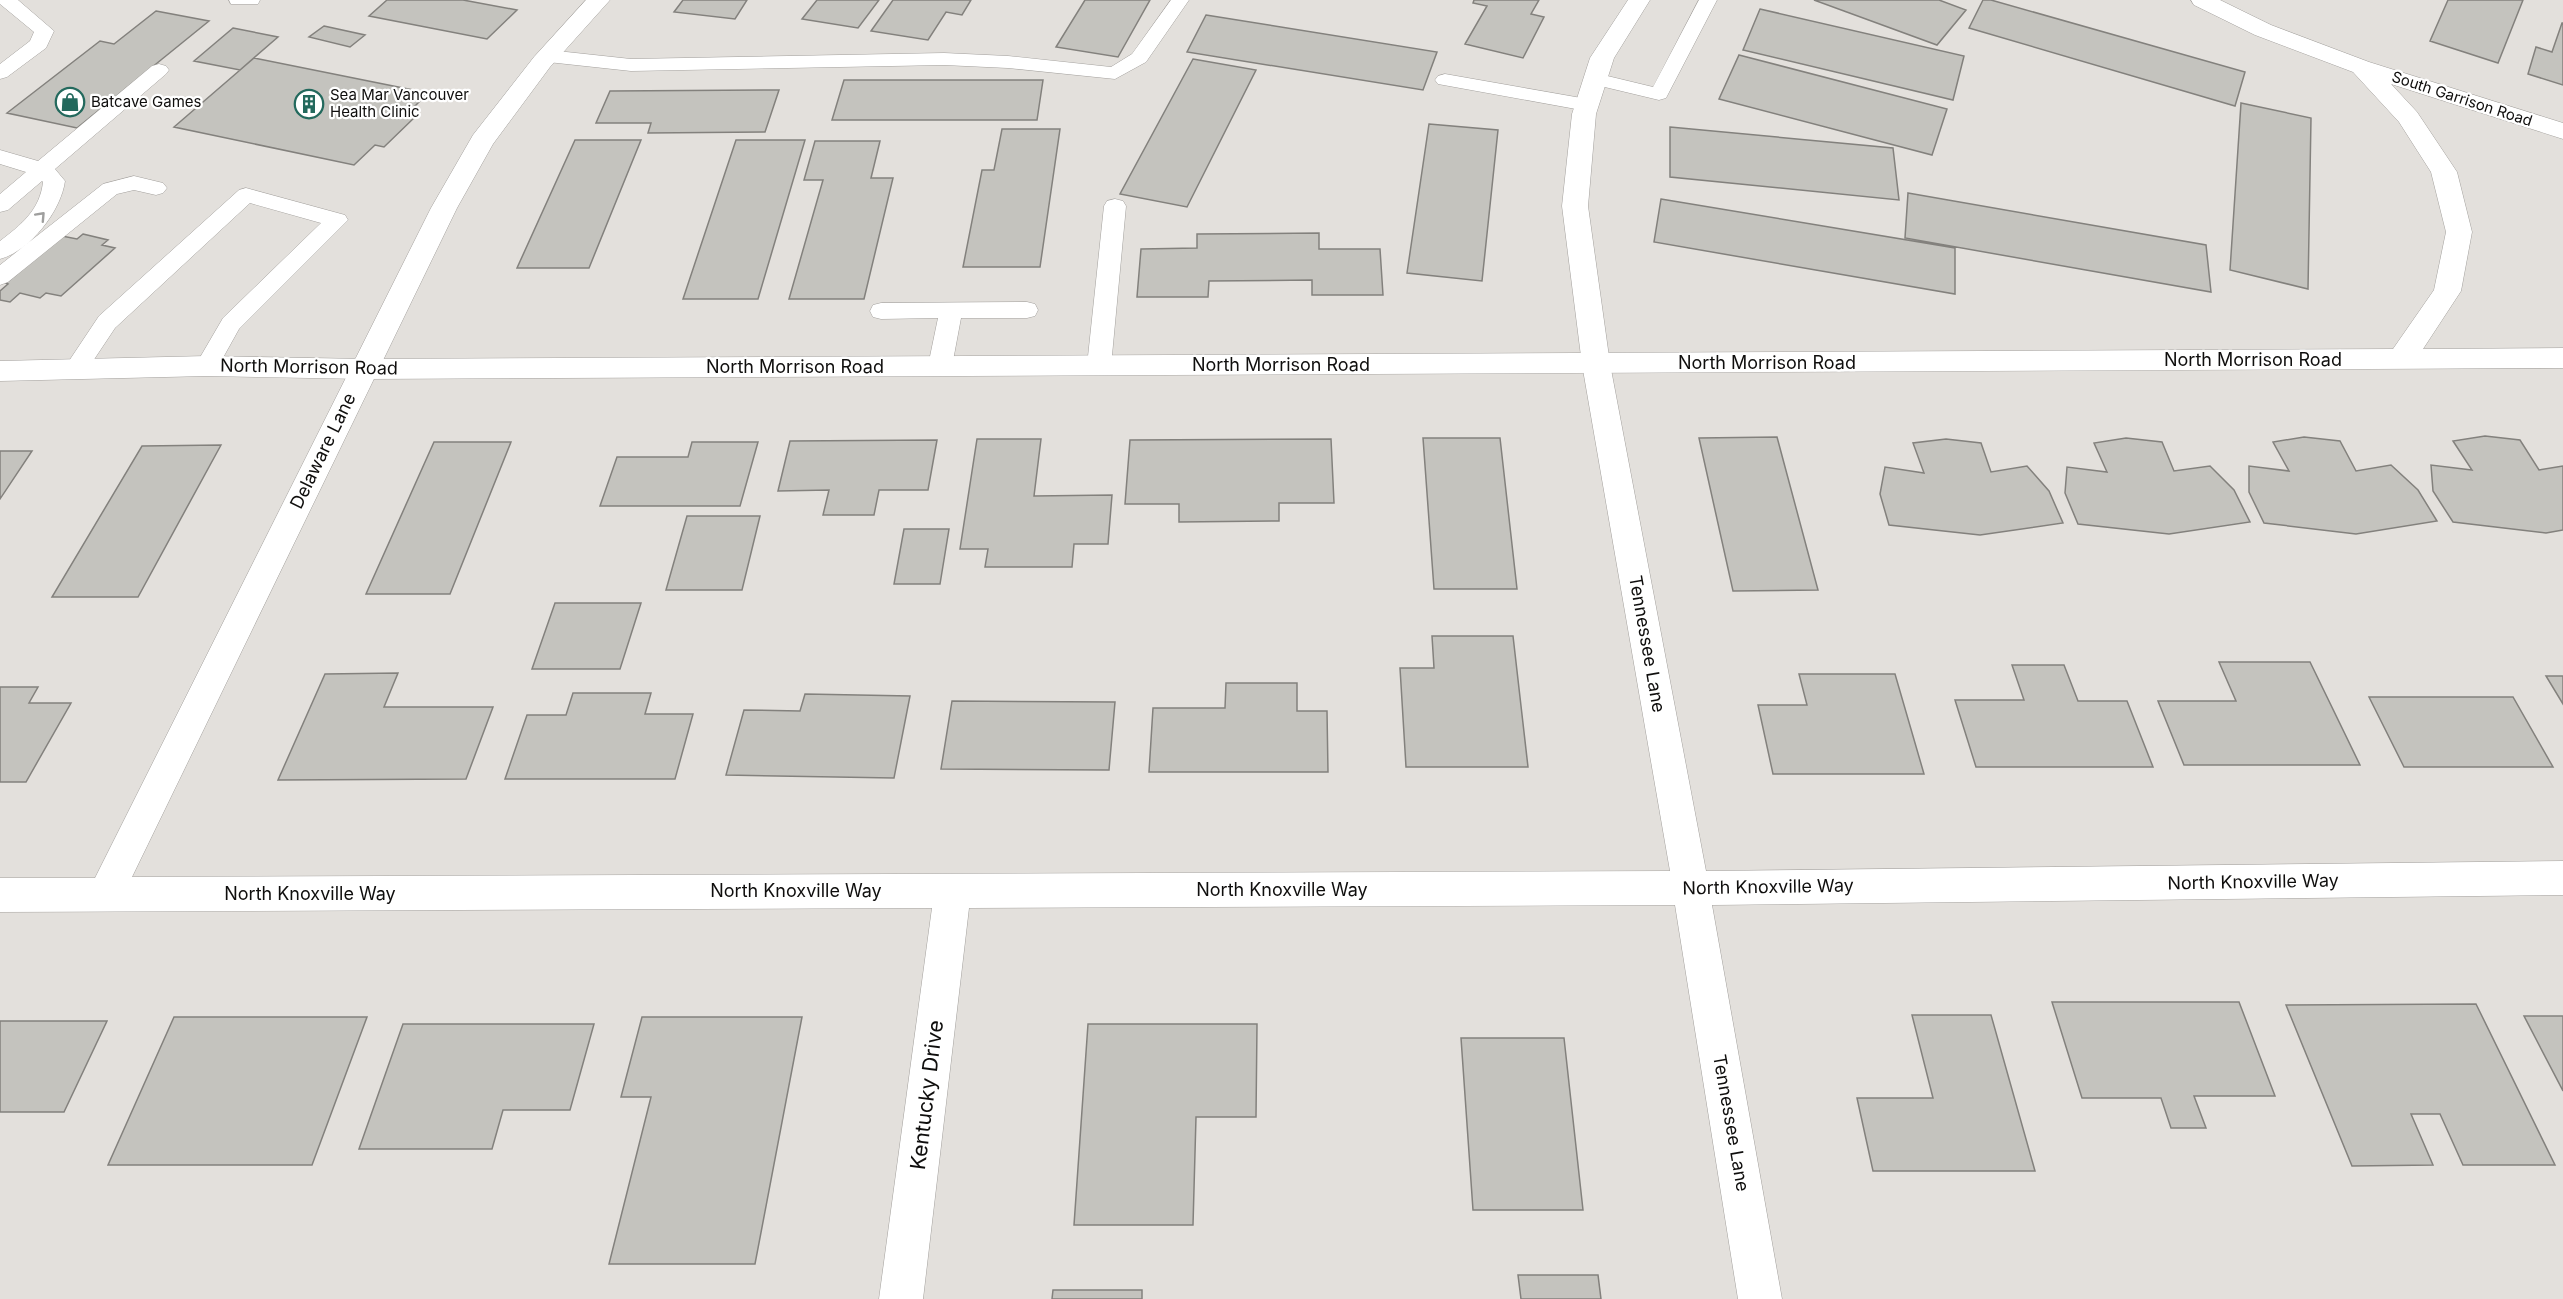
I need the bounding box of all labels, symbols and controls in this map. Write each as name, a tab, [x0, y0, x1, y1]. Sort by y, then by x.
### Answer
street label: South Garrison Road	[2389, 67, 2535, 130]
place label: Sea Mar Vancouver Health Clinic	[330, 85, 469, 121]
shop icon: Batcave Games	[54, 86, 86, 118]
building icon: Sea Mar Vancouver Health Clinic	[293, 88, 325, 120]
place label: Batcave Games	[91, 92, 202, 111]
one-way arrow	[34, 212, 45, 223]
street label: North Morrison Road	[2164, 349, 2342, 370]
street label: North Morrison Road	[1678, 352, 1856, 373]
street label: North Morrison Road	[220, 354, 398, 379]
street label: North Morrison Road	[1192, 354, 1370, 375]
street label: North Morrison Road	[706, 356, 884, 377]
street label: Delaware Lane	[285, 389, 360, 512]
street label: Tennessee Lane	[1625, 574, 1670, 714]
street label: North Knoxville Way	[2167, 870, 2339, 893]
street label: North Knoxville Way	[1682, 875, 1854, 898]
street label: North Knoxville Way	[1196, 879, 1368, 900]
street label: North Knoxville Way	[710, 880, 882, 901]
street label: North Knoxville Way	[224, 883, 396, 904]
street label: Kentucky Drive	[905, 1019, 948, 1171]
street label: Tennessee Lane	[1709, 1053, 1754, 1193]

